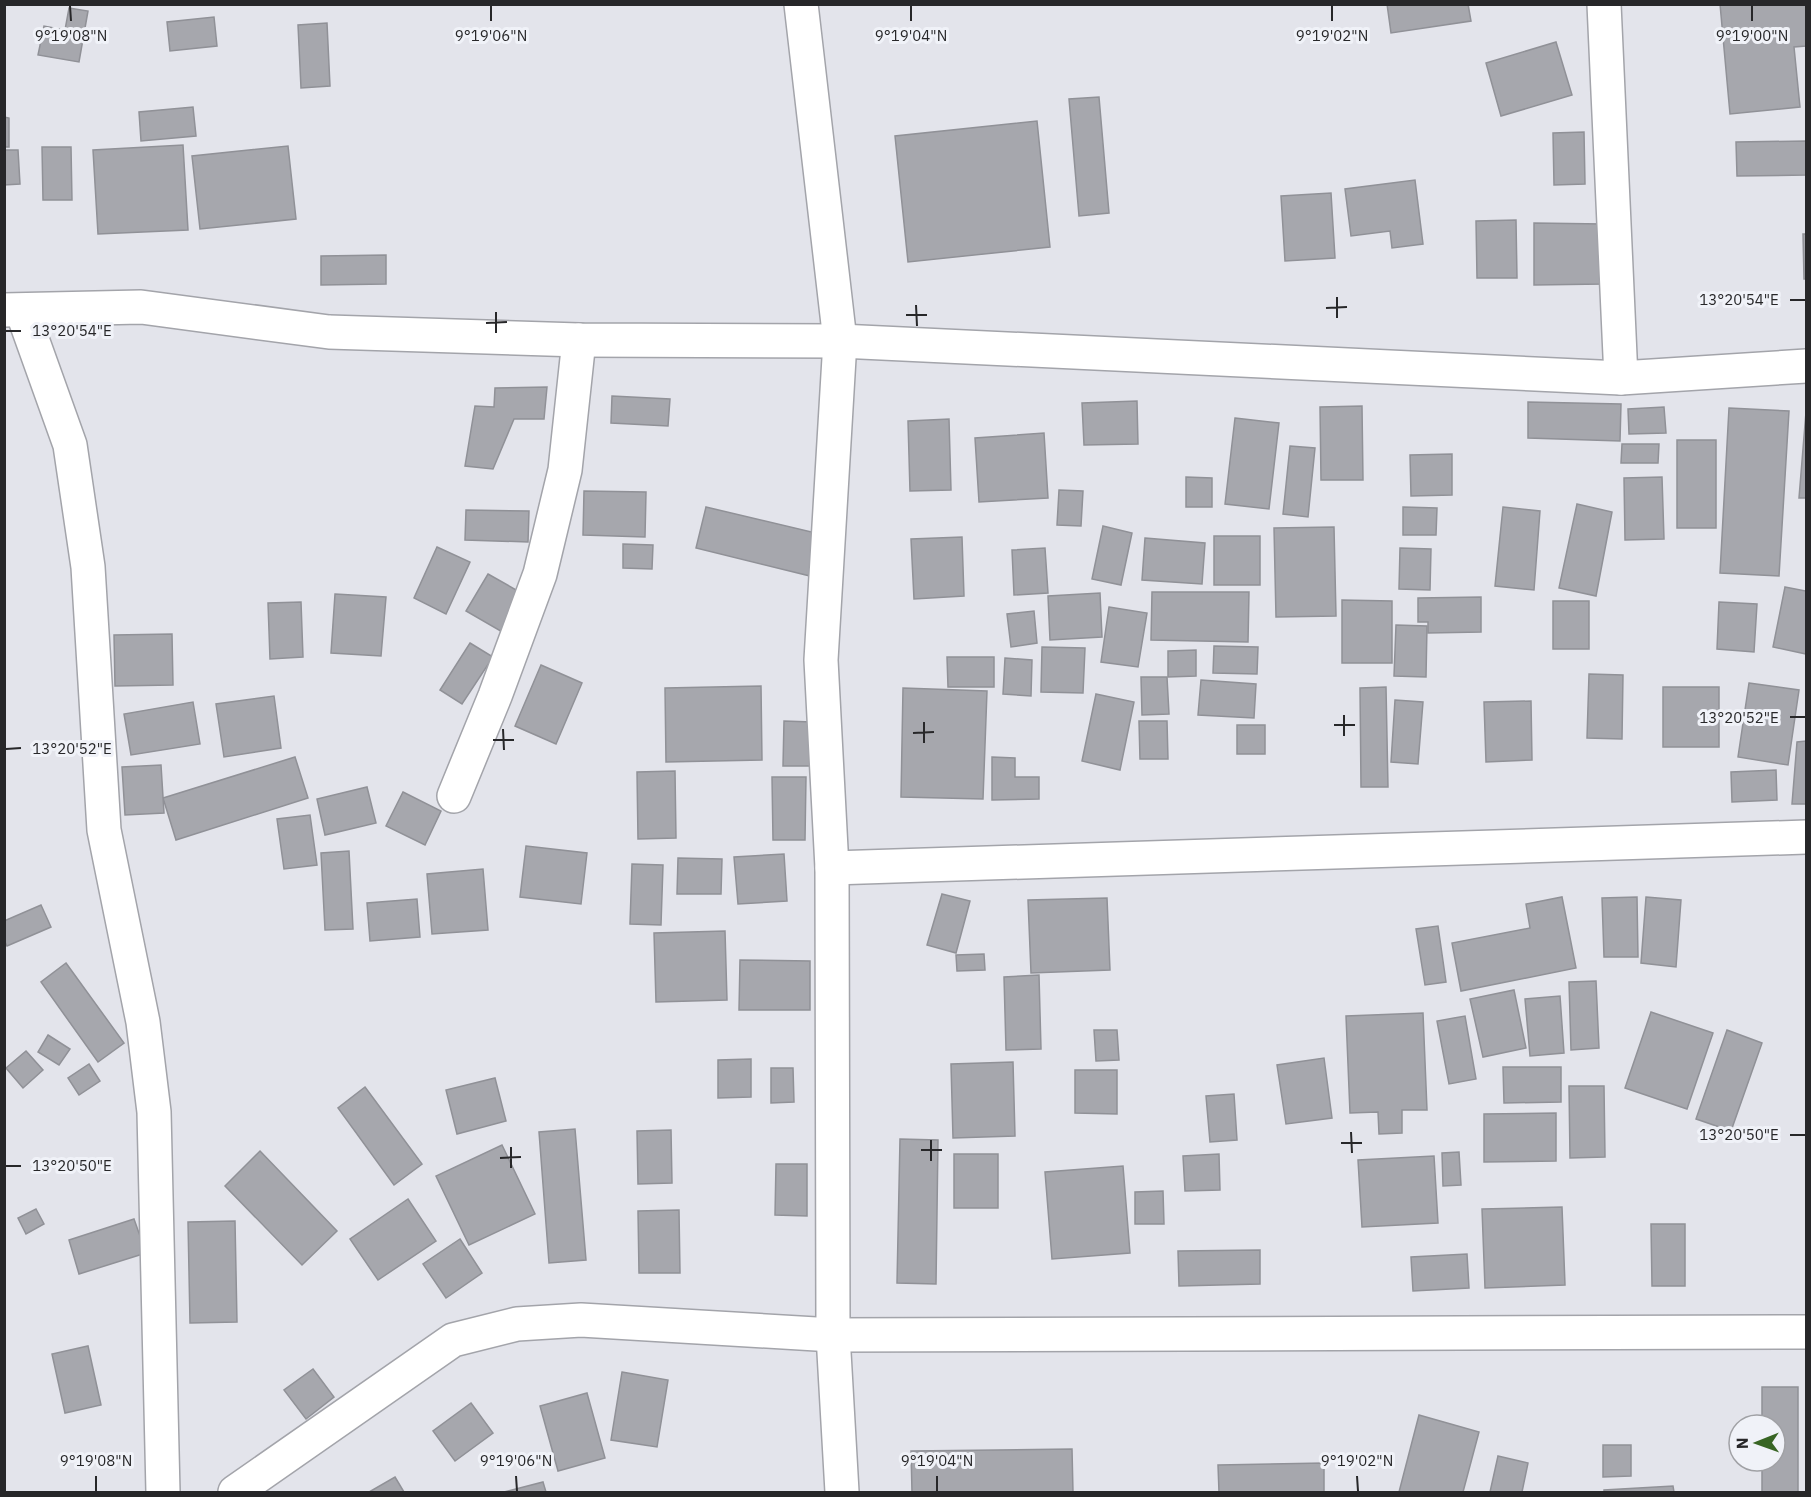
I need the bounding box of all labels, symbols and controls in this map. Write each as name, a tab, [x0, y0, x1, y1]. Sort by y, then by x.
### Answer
text: 9°19'08"N	[35, 26, 107, 45]
text: 9°19'06"N	[455, 26, 527, 45]
text: 9°19'04"N	[875, 26, 947, 45]
text: 9°19'02"N	[1296, 26, 1368, 45]
text: 9°19'00"N	[1716, 26, 1788, 45]
text: 13°20'54"E	[1699, 290, 1779, 309]
text: 13°20'54"E	[32, 321, 112, 340]
text: 13°20'52"E	[1699, 708, 1779, 727]
text: 13°20'52"E	[32, 739, 112, 758]
text: 13°20'50"E	[1699, 1125, 1779, 1144]
text: 13°20'50"E	[32, 1156, 112, 1175]
north arrow	[1727, 1413, 1787, 1473]
text: N	[1732, 1437, 1752, 1449]
text: 9°19'08"N	[60, 1451, 132, 1470]
text: 9°19'06"N	[480, 1451, 552, 1470]
text: 9°19'04"N	[901, 1451, 973, 1470]
text: 9°19'02"N	[1321, 1451, 1393, 1470]

